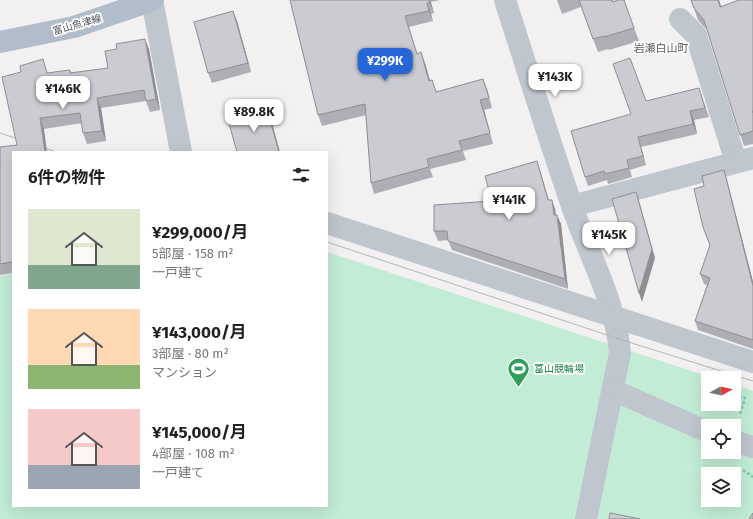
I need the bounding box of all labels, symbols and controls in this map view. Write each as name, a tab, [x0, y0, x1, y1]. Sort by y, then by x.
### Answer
street label: 富山魚津線	[52, 12, 103, 38]
district label: 岩瀬白山町	[634, 42, 689, 55]
pin: ¥299K	[357, 48, 413, 82]
text: ¥299K	[367, 53, 403, 68]
pin: ¥143K	[527, 64, 583, 98]
text: ¥143K	[537, 69, 573, 84]
pin: ¥146K	[35, 76, 91, 110]
text: ¥146K	[45, 81, 81, 96]
pin: ¥89.8K	[221, 99, 287, 133]
text: ¥89.8K	[234, 104, 274, 119]
icon: filters	[290, 164, 312, 186]
text: 6件の物件	[28, 167, 106, 188]
pin: ¥141K	[481, 187, 537, 221]
text: ¥141K	[492, 192, 526, 207]
text: ¥299,000/月	[152, 222, 249, 243]
pin: ¥145K	[581, 222, 637, 256]
icon: home	[60, 225, 108, 273]
text: ¥145K	[591, 227, 627, 242]
text: 5部屋 · 158 m²	[152, 246, 234, 261]
text: 一戸建て	[152, 265, 204, 280]
text: ¥143,000/月	[152, 322, 247, 343]
icon: home	[60, 325, 108, 373]
text: 3部屋 · 80 m²	[152, 346, 229, 361]
sports icon: 富山競輪場	[505, 355, 531, 388]
place label: 富山競輪場	[534, 363, 584, 375]
text: マンション	[152, 365, 217, 380]
north arrow	[701, 371, 741, 411]
map controls	[701, 371, 741, 507]
button: locate	[701, 419, 741, 459]
text: ¥145,000/月	[152, 422, 247, 443]
icon: home	[60, 425, 108, 473]
text: 4部屋 · 108 m²	[152, 446, 235, 461]
text: 一戸建て	[152, 465, 204, 480]
button: layers	[701, 467, 741, 507]

